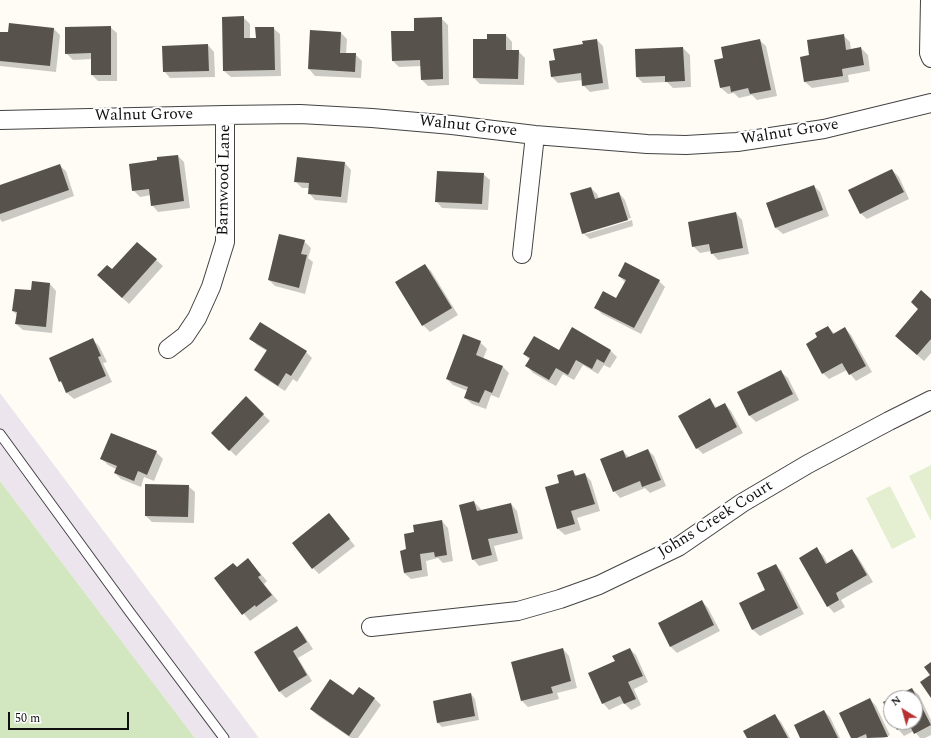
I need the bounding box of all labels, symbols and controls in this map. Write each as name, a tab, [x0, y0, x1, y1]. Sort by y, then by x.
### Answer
street label: Walnut Grove	[95, 106, 193, 126]
street label: Walnut Grove	[418, 112, 518, 142]
street label: Walnut Grove	[740, 116, 840, 150]
street label: Barnwood Lane	[214, 124, 236, 236]
street label: Johns Creek Court	[655, 477, 777, 563]
north arrow	[883, 690, 923, 730]
text: N	[887, 691, 905, 710]
scale bar	[10, 704, 131, 730]
text: 50 m	[15, 709, 40, 728]

